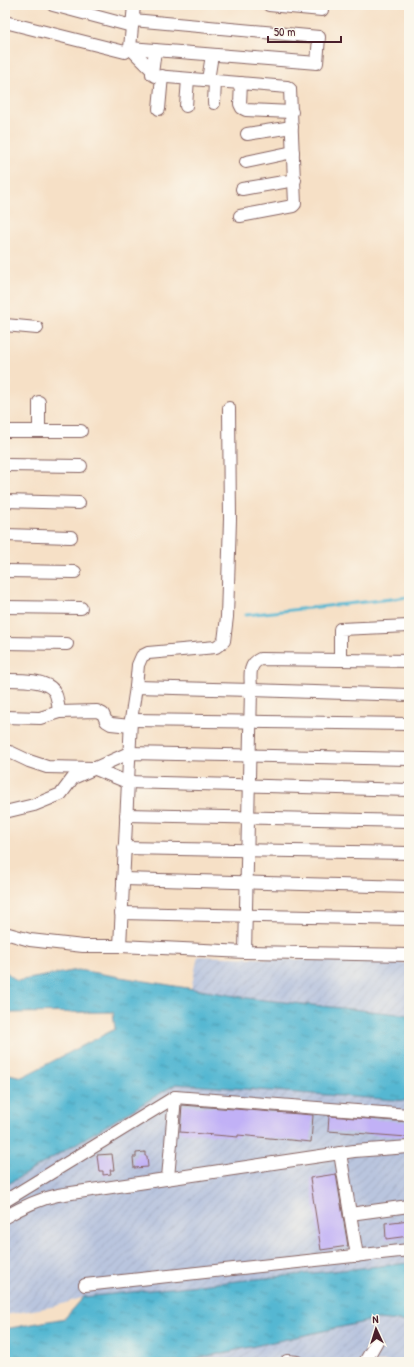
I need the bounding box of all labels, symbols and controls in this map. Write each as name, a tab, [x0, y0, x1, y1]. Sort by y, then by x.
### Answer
scale bar	[268, 18, 341, 44]
text: 50 m	[274, 23, 295, 40]
north arrow	[356, 1309, 396, 1349]
text: N	[372, 1312, 379, 1326]

